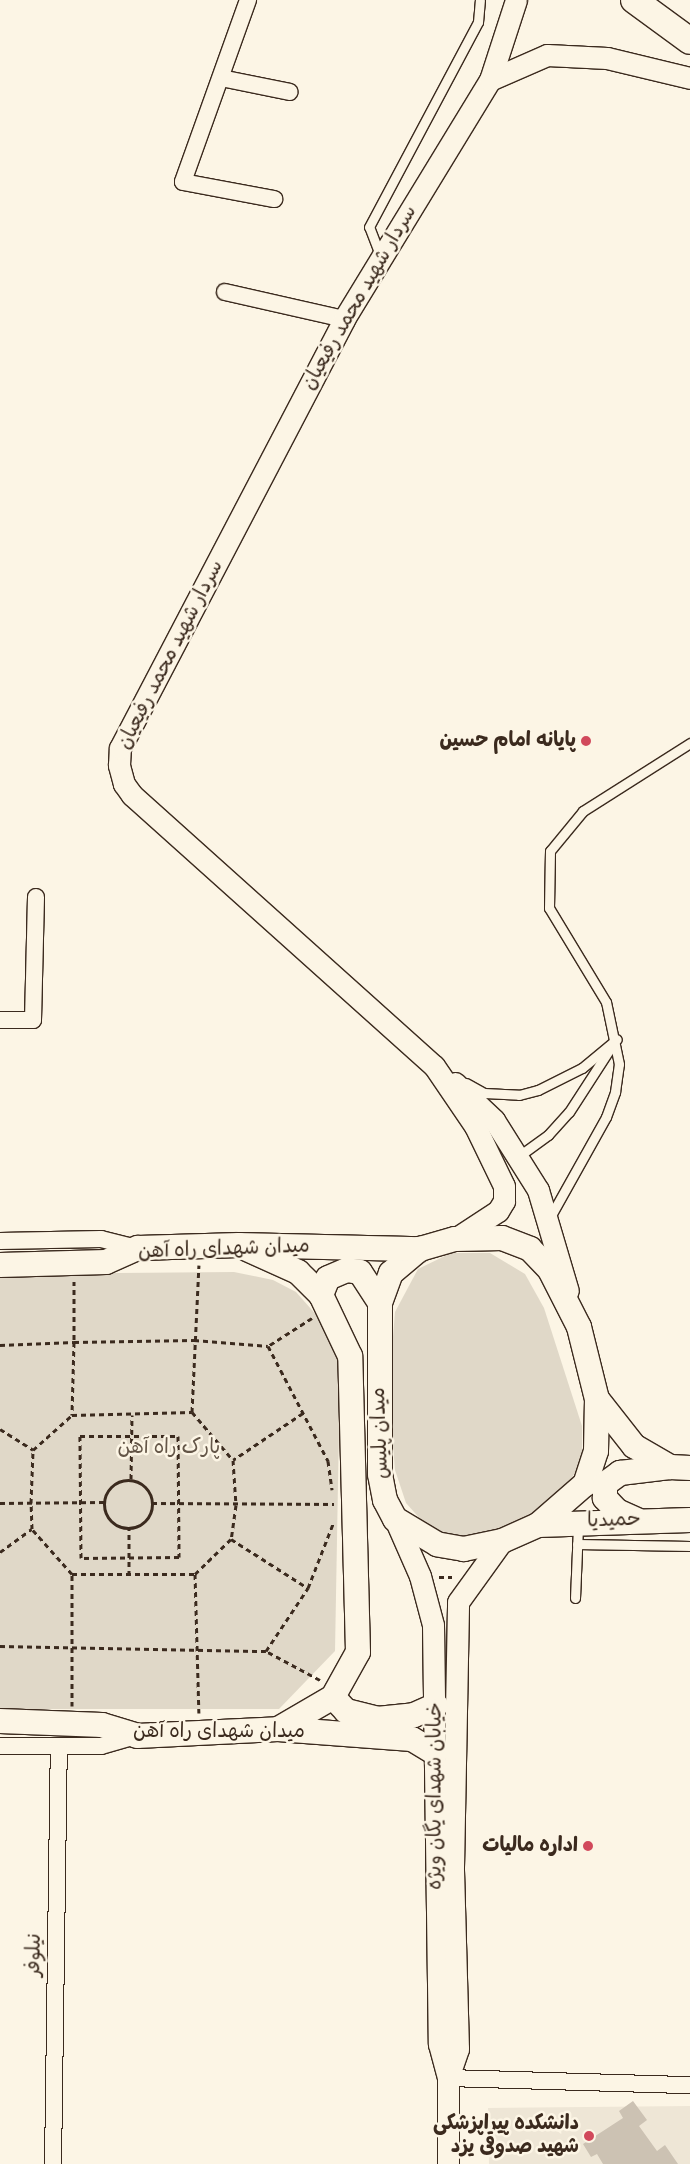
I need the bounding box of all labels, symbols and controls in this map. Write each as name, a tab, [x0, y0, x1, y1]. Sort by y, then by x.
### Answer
street label: سردار شهید محمد رفیعیان	[297, 201, 423, 395]
street label: سردار شهید محمد رفیعیان	[113, 556, 229, 754]
place label: پایانه امام حسین	[440, 729, 576, 753]
marker: پایانه امام حسین	[580, 735, 592, 747]
street label: میدان شهدای راه آهن	[138, 1235, 310, 1265]
street label: میدان پلیس	[367, 1387, 395, 1479]
park label: پارک راه آهن	[118, 1436, 220, 1460]
street label: حمیدیا	[587, 1508, 641, 1534]
street label: خیابان شهدای یگان ویژه	[424, 1702, 448, 1890]
street label: میدان شهدای راه آهن	[133, 1720, 305, 1744]
place label: اداره مالیات	[482, 1834, 578, 1858]
marker: اداره مالیات	[582, 1840, 594, 1852]
street label: نیلوفر	[23, 1933, 47, 1977]
place label: دانشکده پیراپزشکی شهید صدوقی یزد	[433, 2112, 579, 2159]
marker: دانشکده پیراپزشکی شهید صدوقی یزد	[583, 2130, 595, 2142]

